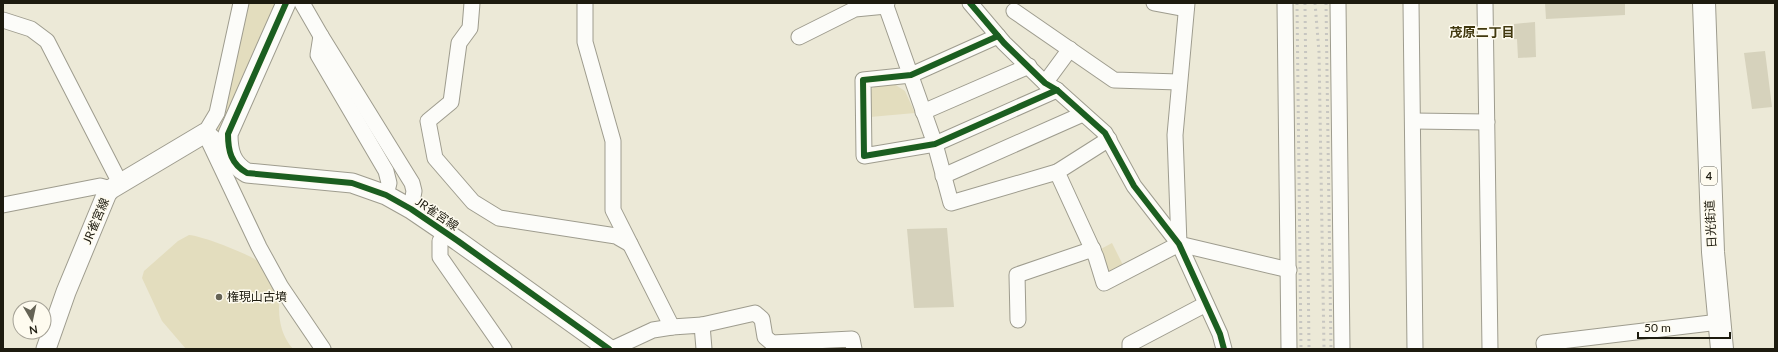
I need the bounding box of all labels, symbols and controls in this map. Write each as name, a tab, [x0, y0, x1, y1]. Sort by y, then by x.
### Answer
district label: 茂原二丁目	[1449, 24, 1515, 40]
road number: 4	[1701, 167, 1717, 185]
street label: JR雀宮線	[413, 194, 462, 233]
street label: JR雀宮線	[79, 196, 112, 246]
street label: 日光街道	[1702, 200, 1719, 248]
place label: 権現山古墳	[227, 289, 287, 304]
marker: 権現山古墳	[214, 292, 224, 302]
north arrow	[12, 300, 52, 340]
scale bar	[1638, 314, 1730, 340]
text: 50 m	[1644, 320, 1671, 335]
text: N	[28, 323, 39, 337]

